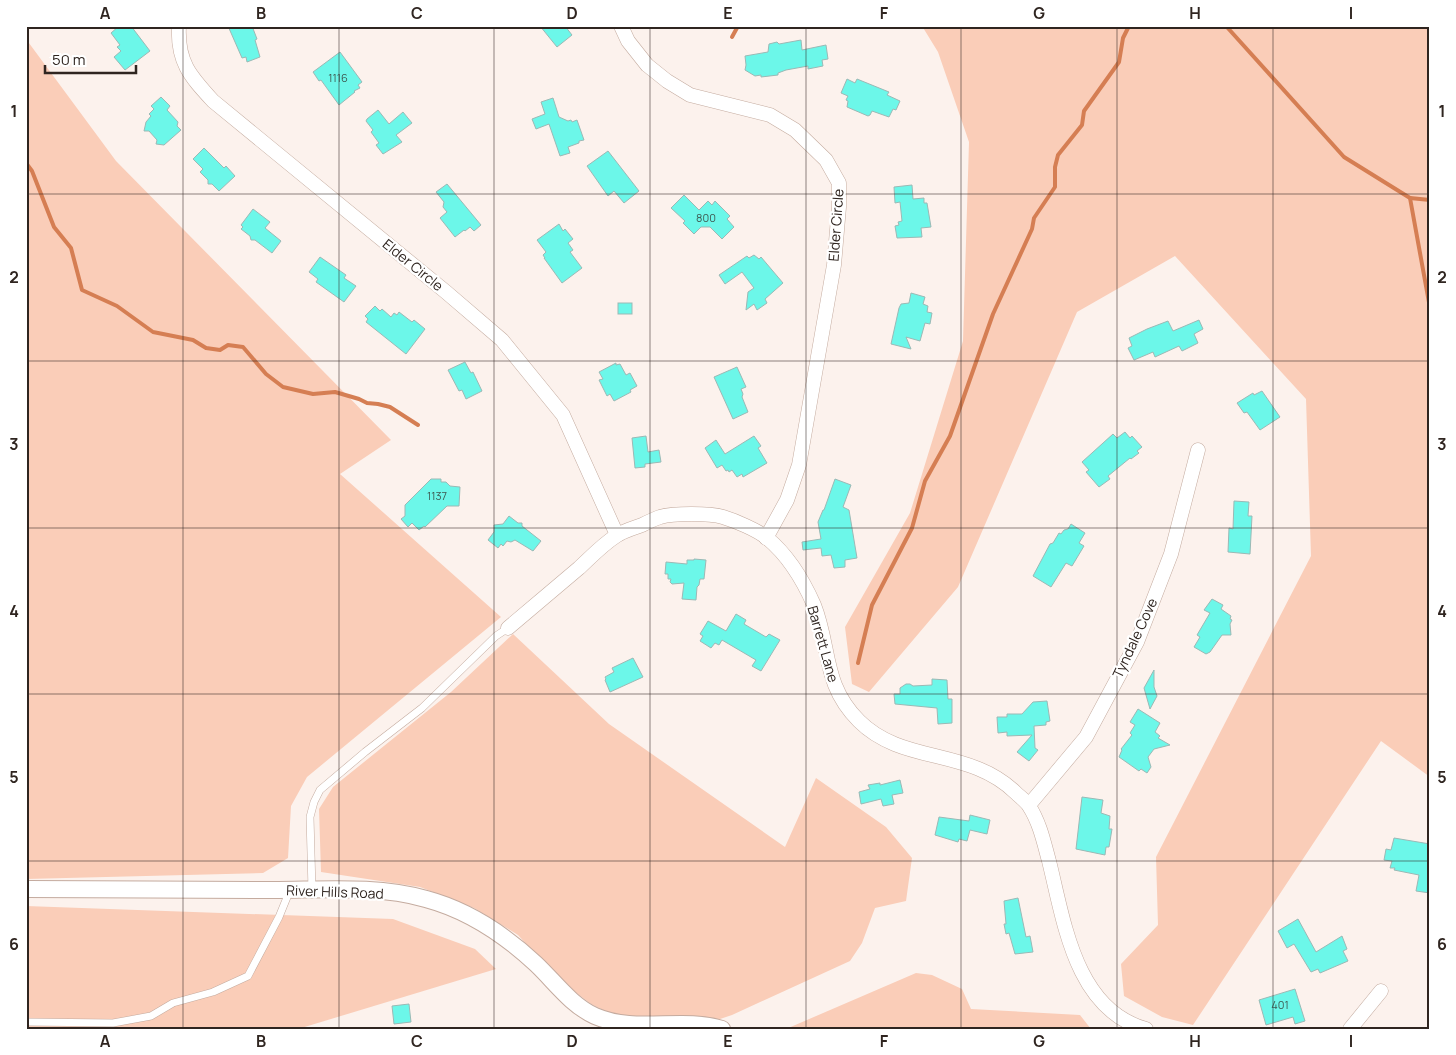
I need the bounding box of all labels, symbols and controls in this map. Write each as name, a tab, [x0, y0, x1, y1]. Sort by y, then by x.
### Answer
text: A	[100, 2, 111, 24]
text: B	[256, 2, 266, 24]
text: C	[411, 2, 423, 24]
text: D	[566, 2, 578, 24]
text: E	[723, 2, 733, 24]
text: F	[880, 2, 889, 24]
text: G	[1033, 2, 1045, 24]
text: H	[1189, 2, 1201, 24]
text: I	[1349, 2, 1353, 24]
scale bar	[45, 42, 136, 74]
text: 50 m	[52, 49, 86, 70]
house number: 1116	[328, 70, 348, 85]
text: 1	[10, 100, 18, 122]
text: 1	[1438, 100, 1446, 122]
street label: Elder Circle	[823, 188, 848, 262]
house number: 800	[696, 210, 716, 225]
street label: Elder Circle	[379, 234, 448, 295]
text: 2	[9, 266, 19, 288]
text: 2	[1437, 266, 1447, 288]
text: 3	[9, 433, 19, 455]
text: 3	[1437, 433, 1447, 455]
house number: 1137	[427, 488, 447, 503]
street label: Tyndale Cove	[1108, 595, 1161, 681]
text: 4	[9, 600, 19, 622]
text: 4	[1437, 600, 1447, 622]
street label: Barrett Lane	[803, 603, 844, 684]
text: 5	[9, 766, 19, 788]
text: 5	[1437, 766, 1447, 788]
street label: River Hills Road	[286, 880, 384, 903]
text: 6	[9, 933, 19, 955]
text: 6	[1437, 933, 1447, 955]
house number: 401	[1271, 997, 1289, 1012]
text: A	[100, 1030, 111, 1052]
text: B	[256, 1030, 266, 1052]
text: C	[411, 1030, 423, 1052]
text: D	[566, 1030, 578, 1052]
text: E	[723, 1030, 733, 1052]
text: F	[880, 1030, 889, 1052]
text: G	[1033, 1030, 1045, 1052]
text: H	[1189, 1030, 1201, 1052]
text: I	[1349, 1030, 1353, 1052]

